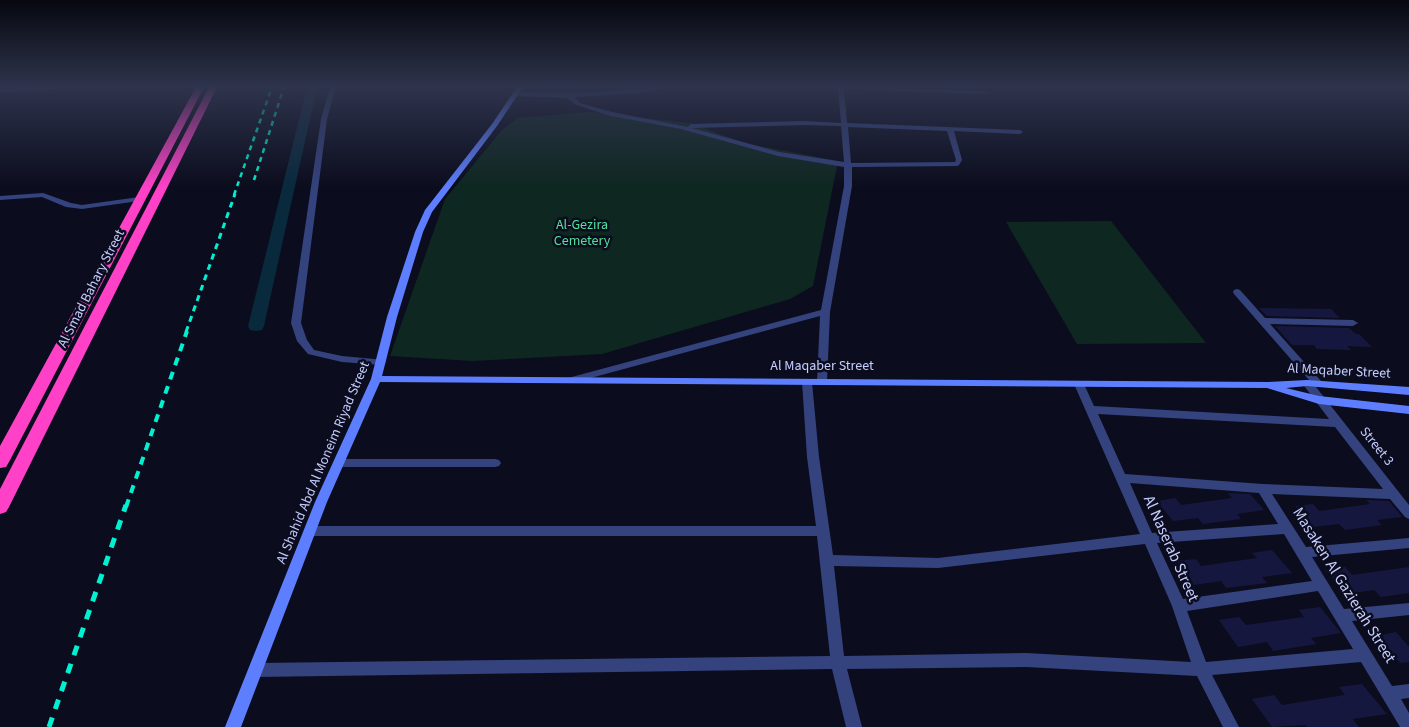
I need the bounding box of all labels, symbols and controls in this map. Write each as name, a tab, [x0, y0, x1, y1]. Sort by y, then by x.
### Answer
park label: Al-Gezira Cemetery	[554, 218, 610, 250]
street label: Al Smad Bahary Street	[55, 227, 129, 351]
street label: Al Shahid Abd Al Moneim Riyad Street	[274, 359, 374, 567]
street label: Al Maqaber Street	[770, 359, 874, 375]
street label: Al Maqaber Street	[1287, 361, 1391, 383]
street label: Street 3	[1355, 424, 1397, 470]
street label: Al Naserab Street	[1138, 493, 1202, 605]
street label: Masaken Al Gazierah Street	[1287, 505, 1399, 667]

